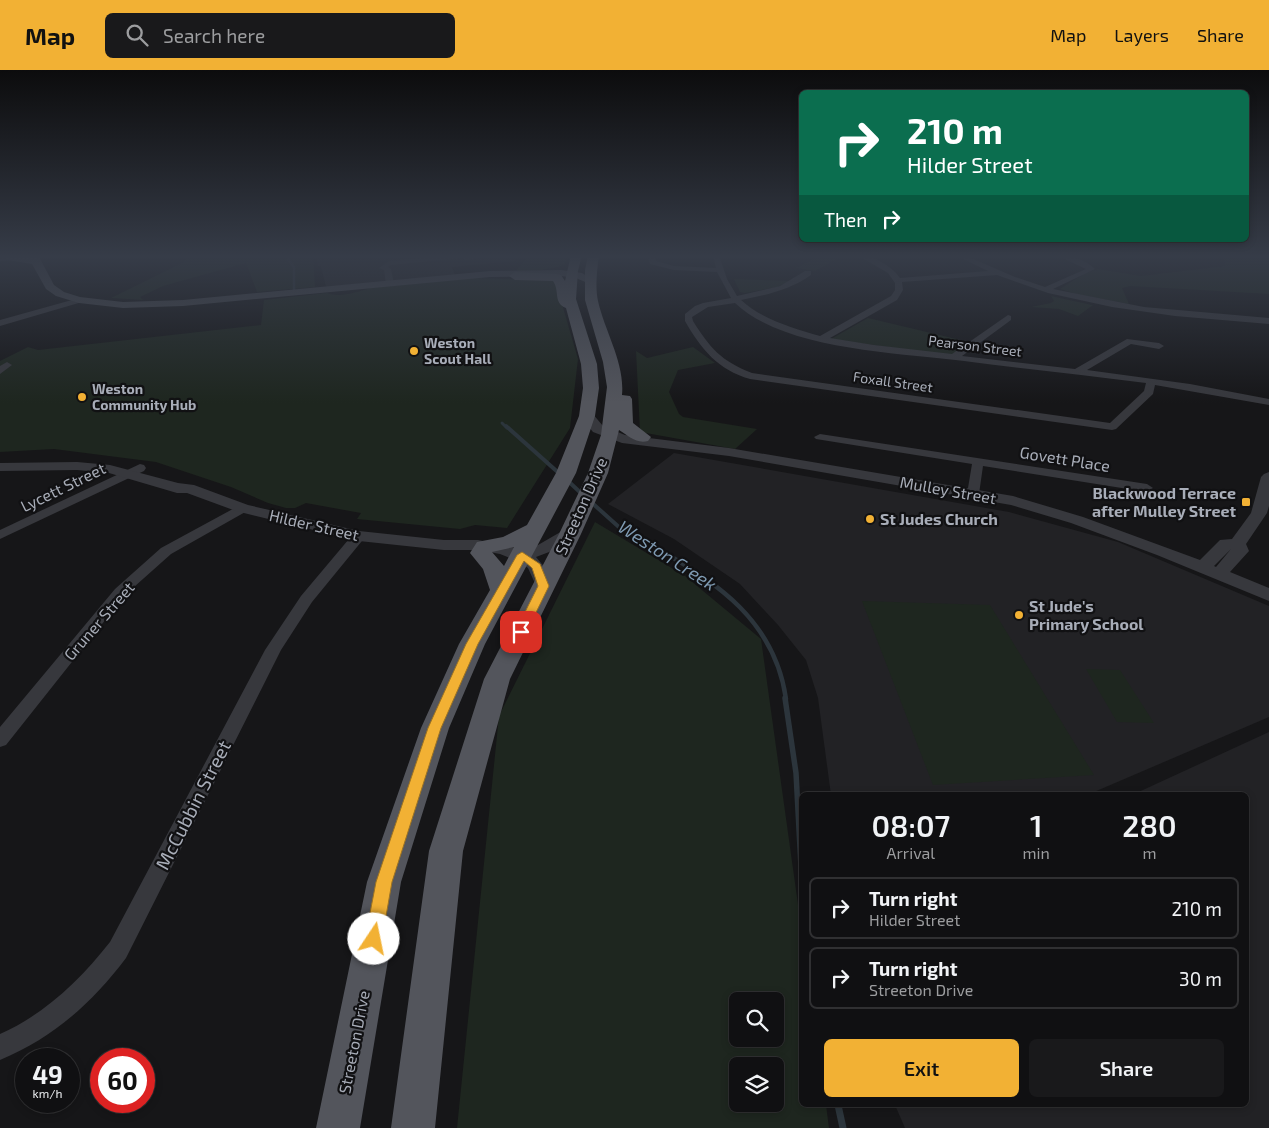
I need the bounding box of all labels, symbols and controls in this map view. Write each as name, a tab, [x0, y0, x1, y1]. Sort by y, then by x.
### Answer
search box	[105, 13, 455, 58]
text: Map	[25, 21, 75, 50]
icon: search	[123, 21, 151, 49]
text: Search here	[163, 24, 265, 47]
text: Map	[1050, 24, 1086, 46]
text: Layers	[1114, 24, 1169, 46]
text: Share	[1197, 24, 1244, 46]
text: 210 m	[907, 109, 1003, 151]
icon: right	[824, 110, 889, 175]
text: Hilder Street	[907, 151, 1033, 177]
icon: right	[877, 205, 905, 233]
text: Then	[824, 208, 867, 231]
street label: Pearson Street	[927, 331, 1023, 360]
place label: Weston Scout Hall	[424, 334, 492, 367]
marker: Weston Scout Hall	[408, 345, 420, 357]
street label: Foxall Street	[852, 368, 934, 396]
place label: Weston Community Hub	[92, 380, 196, 413]
marker: Weston Community Hub	[76, 391, 88, 403]
street label: Govett Place	[1019, 442, 1112, 475]
street label: Streeton Drive	[551, 454, 610, 557]
street label: Lycett Street	[17, 458, 108, 515]
street label: Mulley Street	[898, 472, 998, 507]
place label: Blackwood Terrace after Mulley Street	[1092, 483, 1236, 521]
marker: Blackwood Terrace after Mulley Street	[1240, 496, 1252, 508]
street label: Hilder Street	[268, 505, 361, 544]
place label: St Judes Church	[880, 509, 998, 528]
marker: St Judes Church	[864, 513, 876, 525]
water label: Weston Creek	[614, 515, 721, 595]
street label: Gruner Street	[59, 578, 138, 664]
place label: St Jude's Primary School	[1029, 596, 1144, 634]
marker: St Jude's Primary School	[1013, 609, 1025, 621]
pin	[500, 611, 542, 653]
icon: arrive	[507, 618, 535, 646]
street label: McCubbin Street	[150, 736, 235, 873]
text: 08:07	[871, 807, 950, 843]
text: 1	[1030, 807, 1042, 843]
text: 280	[1122, 807, 1177, 843]
text: Arrival	[886, 843, 935, 862]
text: min	[1023, 843, 1050, 862]
text: m	[1142, 843, 1156, 862]
text: Turn right	[869, 887, 957, 910]
icon: right	[826, 894, 854, 922]
text: 210 m	[1171, 897, 1222, 920]
text: Hilder Street	[869, 910, 960, 929]
position arrow	[347, 912, 399, 964]
text: Turn right	[869, 957, 957, 980]
icon: right	[826, 964, 854, 992]
text: 30 m	[1179, 967, 1222, 990]
text: Streeton Drive	[869, 980, 973, 999]
street label: Streeton Drive	[334, 989, 373, 1095]
map controls	[729, 992, 784, 1112]
button: search	[729, 992, 784, 1047]
button: Exit	[824, 1039, 1019, 1097]
button: Share	[1029, 1039, 1224, 1097]
speed limit sign: 60	[90, 1048, 155, 1113]
button: layers	[729, 1057, 784, 1112]
text: 49	[32, 1059, 63, 1089]
text: km/h	[33, 1086, 62, 1100]

